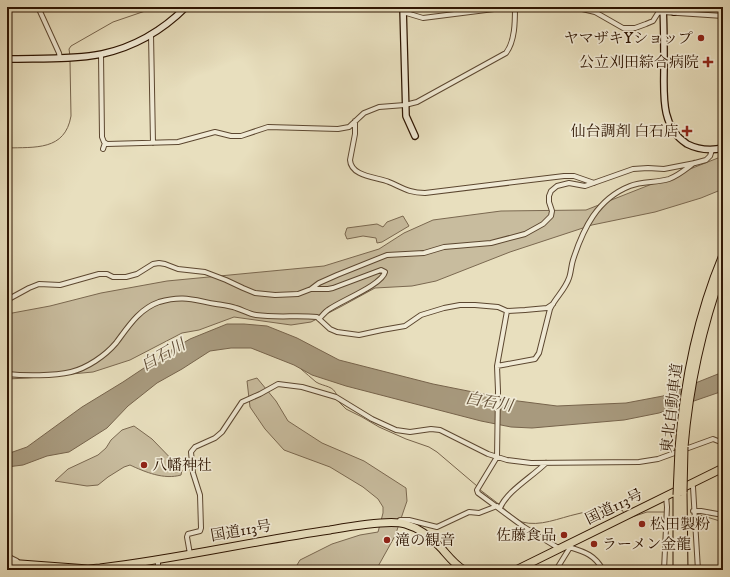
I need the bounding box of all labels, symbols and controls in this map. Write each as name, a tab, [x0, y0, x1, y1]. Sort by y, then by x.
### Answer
place label: ヤマザキYショップ	[564, 29, 693, 48]
marker: ヤマザキYショップ	[696, 33, 706, 43]
place label: 公立刈田綜合病院	[579, 53, 699, 72]
marker: 公立刈田綜合病院	[702, 56, 714, 68]
place label: 仙台調剤 白石店	[571, 122, 679, 141]
marker: 仙台調剤 白石店	[682, 126, 692, 136]
water label: 白石川	[137, 334, 191, 375]
street label: 東北自動車道	[657, 362, 687, 454]
water label: 白石川	[464, 388, 516, 416]
place label: 八幡神社	[152, 456, 212, 475]
marker: 八幡神社	[139, 460, 149, 470]
street label: 国道113号	[582, 485, 646, 529]
place label: 松田製粉	[650, 515, 710, 534]
street label: 国道113号	[209, 516, 273, 546]
marker: 松田製粉	[637, 519, 647, 529]
place label: 佐藤食品	[496, 526, 556, 545]
marker: 佐藤食品	[559, 530, 569, 540]
place label: 滝の観音	[395, 531, 455, 550]
marker: 滝の観音	[382, 535, 392, 545]
place label: ラーメン金龍	[602, 535, 691, 554]
marker: ラーメン金龍	[589, 539, 599, 549]

